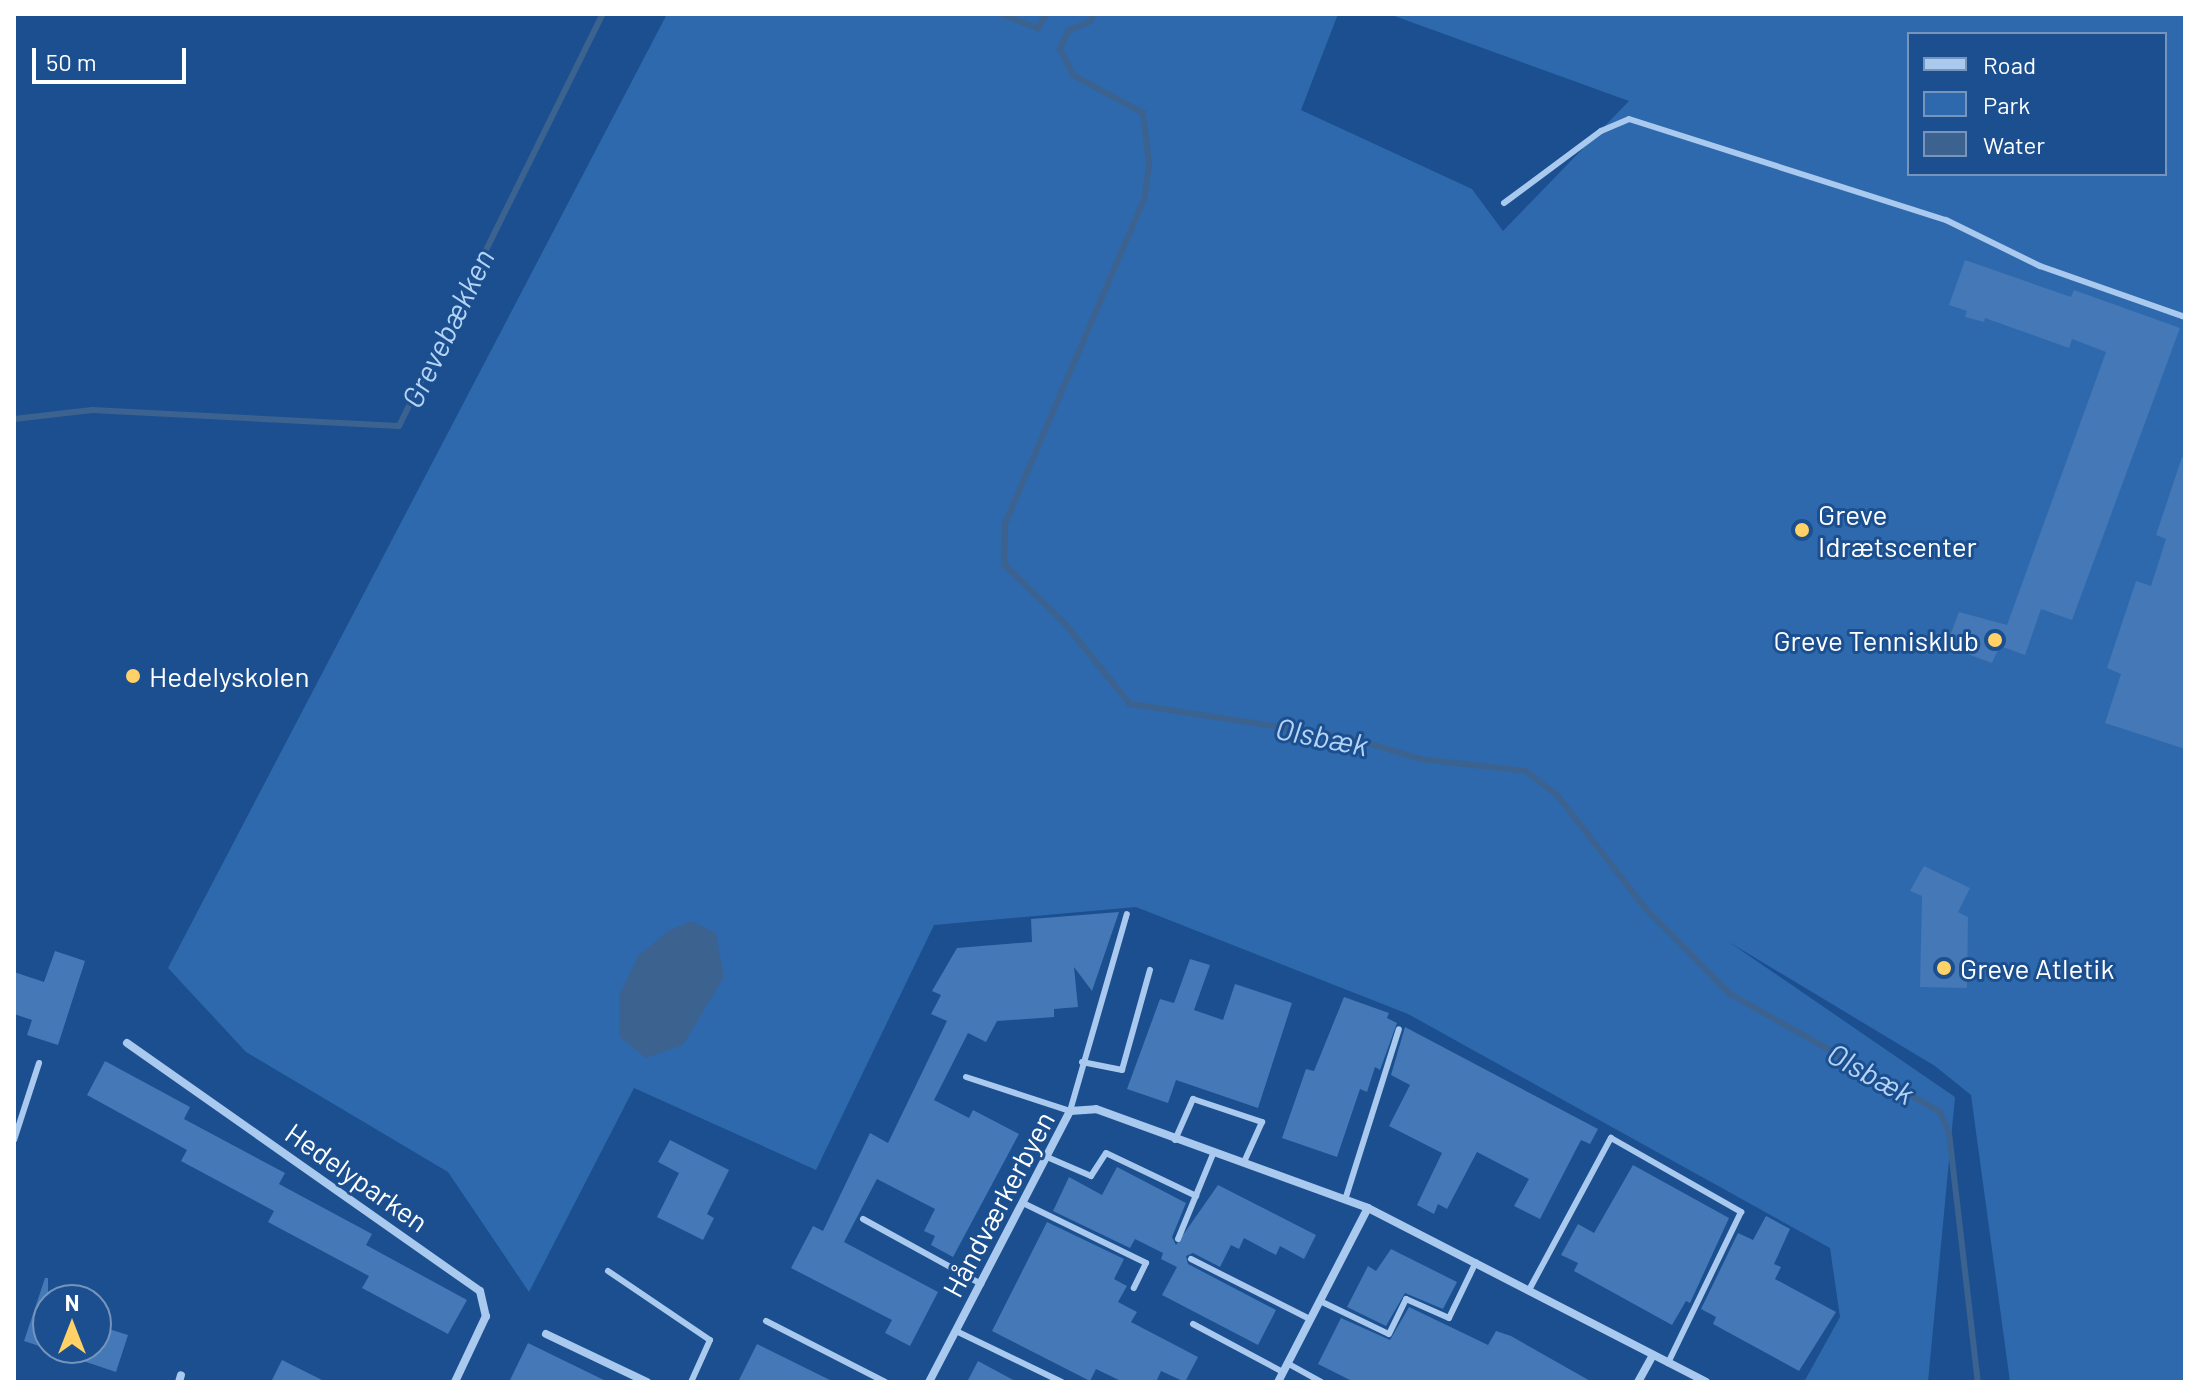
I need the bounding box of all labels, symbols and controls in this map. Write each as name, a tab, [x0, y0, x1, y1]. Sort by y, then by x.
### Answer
scale bar	[36, 32, 190, 82]
legend	[1907, 32, 2167, 176]
text: 50 m	[46, 47, 97, 76]
text: Road	[1983, 50, 2036, 79]
text: Park	[1983, 90, 2030, 119]
text: Water	[1983, 130, 2045, 159]
water label: Grevebækken	[393, 243, 501, 413]
place label: Greve Idrætscenter	[1818, 497, 1977, 563]
marker: Greve Idrætscenter	[1793, 521, 1811, 539]
place label: Greve Tennisklub	[1773, 623, 1979, 657]
marker: Greve Tennisklub	[1986, 631, 2004, 649]
place label: Hedelyskolen	[149, 659, 310, 693]
marker: Hedelyskolen	[124, 667, 142, 685]
water label: Olsbæk	[1273, 709, 1371, 763]
place label: Greve Atletik	[1960, 951, 2115, 985]
marker: Greve Atletik	[1935, 959, 1953, 977]
water label: Olsbæk	[1821, 1035, 1921, 1111]
street label: Håndværkerbyen	[935, 1105, 1061, 1303]
street label: Hedelyparken	[279, 1116, 435, 1238]
north arrow	[32, 1284, 112, 1364]
text: N	[65, 1289, 79, 1315]

